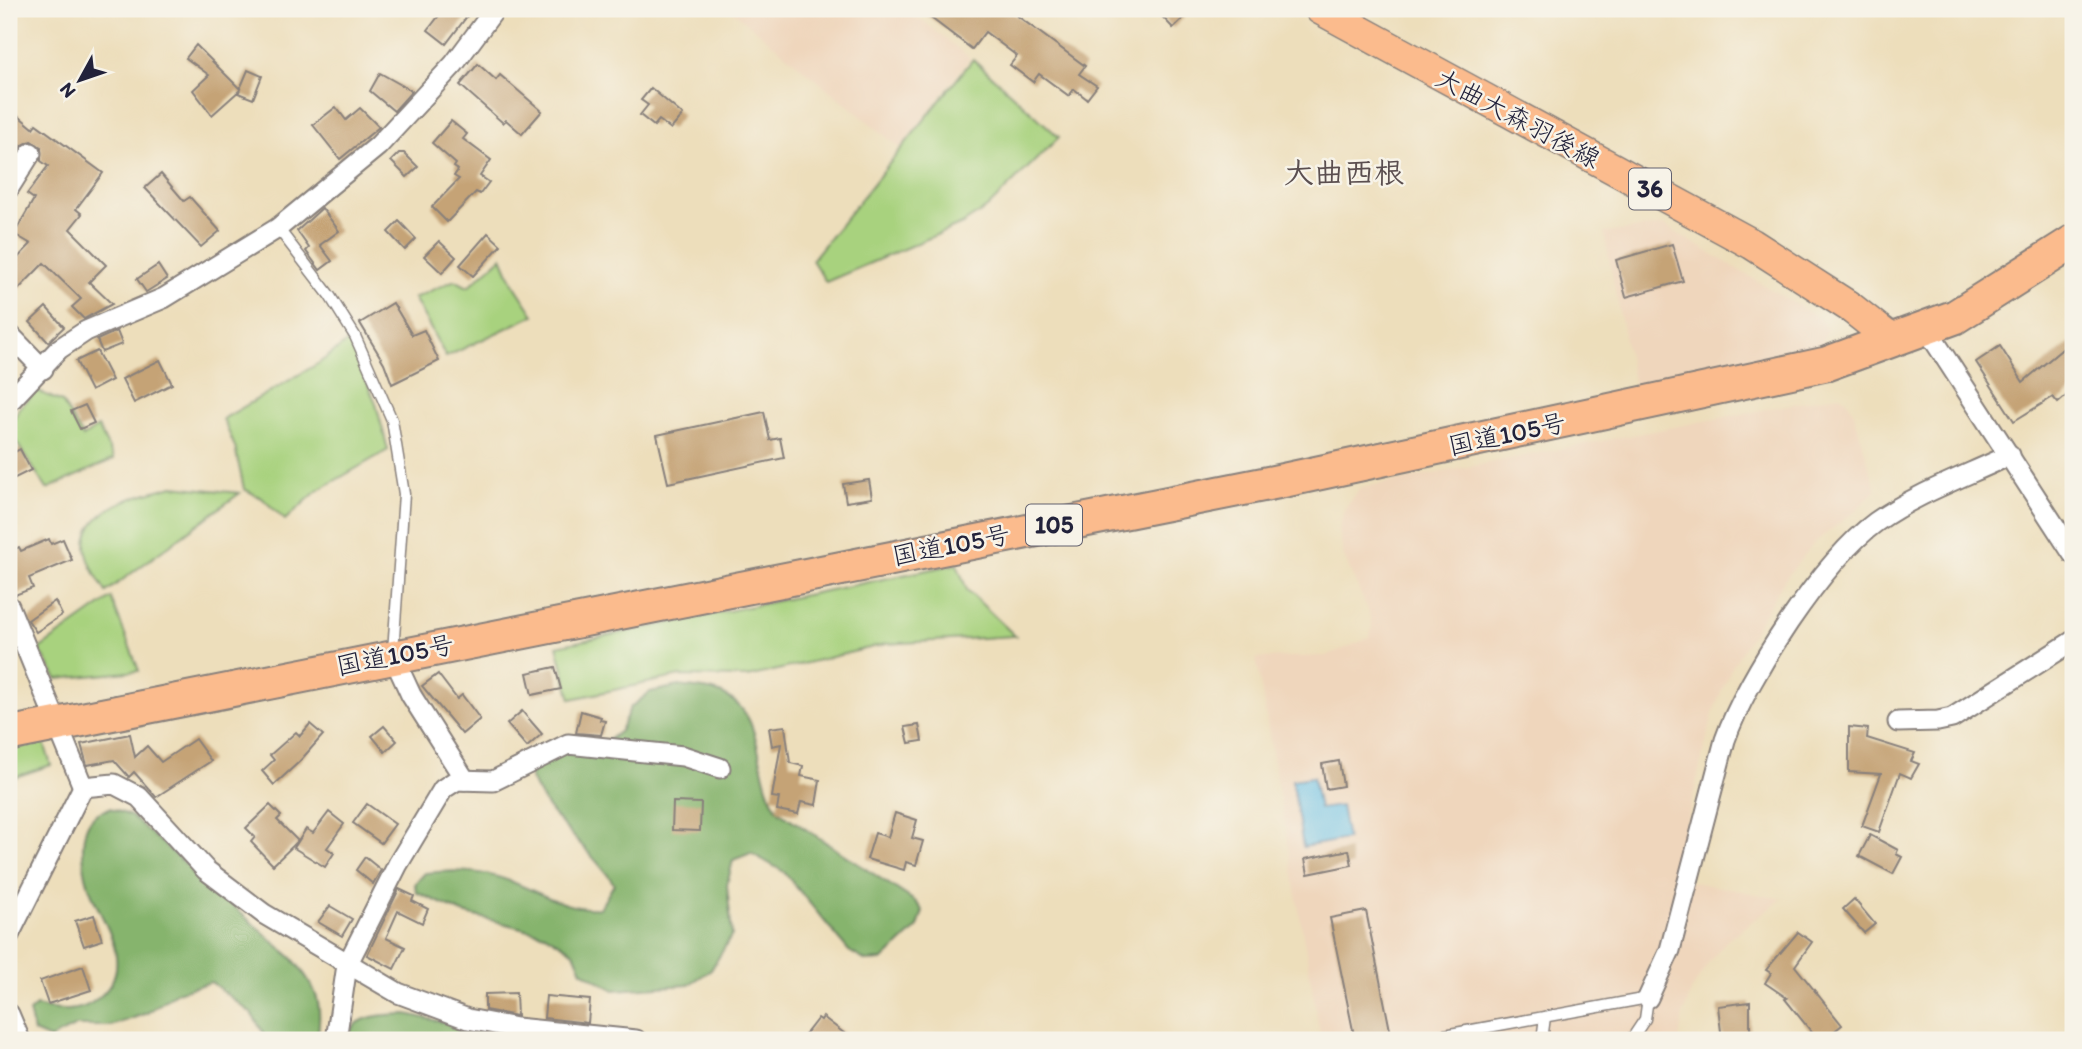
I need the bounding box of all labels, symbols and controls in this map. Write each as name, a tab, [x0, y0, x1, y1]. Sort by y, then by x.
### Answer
north arrow	[46, 46, 116, 116]
street label: 大曲大森羽後線	[1430, 61, 1606, 175]
text: N	[54, 78, 80, 103]
district label: 大曲西根	[1284, 154, 1404, 191]
road number: 36	[1629, 168, 1671, 210]
street label: 国道105号	[1445, 406, 1569, 462]
road number: 105	[1026, 504, 1082, 546]
street label: 国道105号	[889, 518, 1013, 572]
street label: 国道105号	[333, 628, 457, 682]

